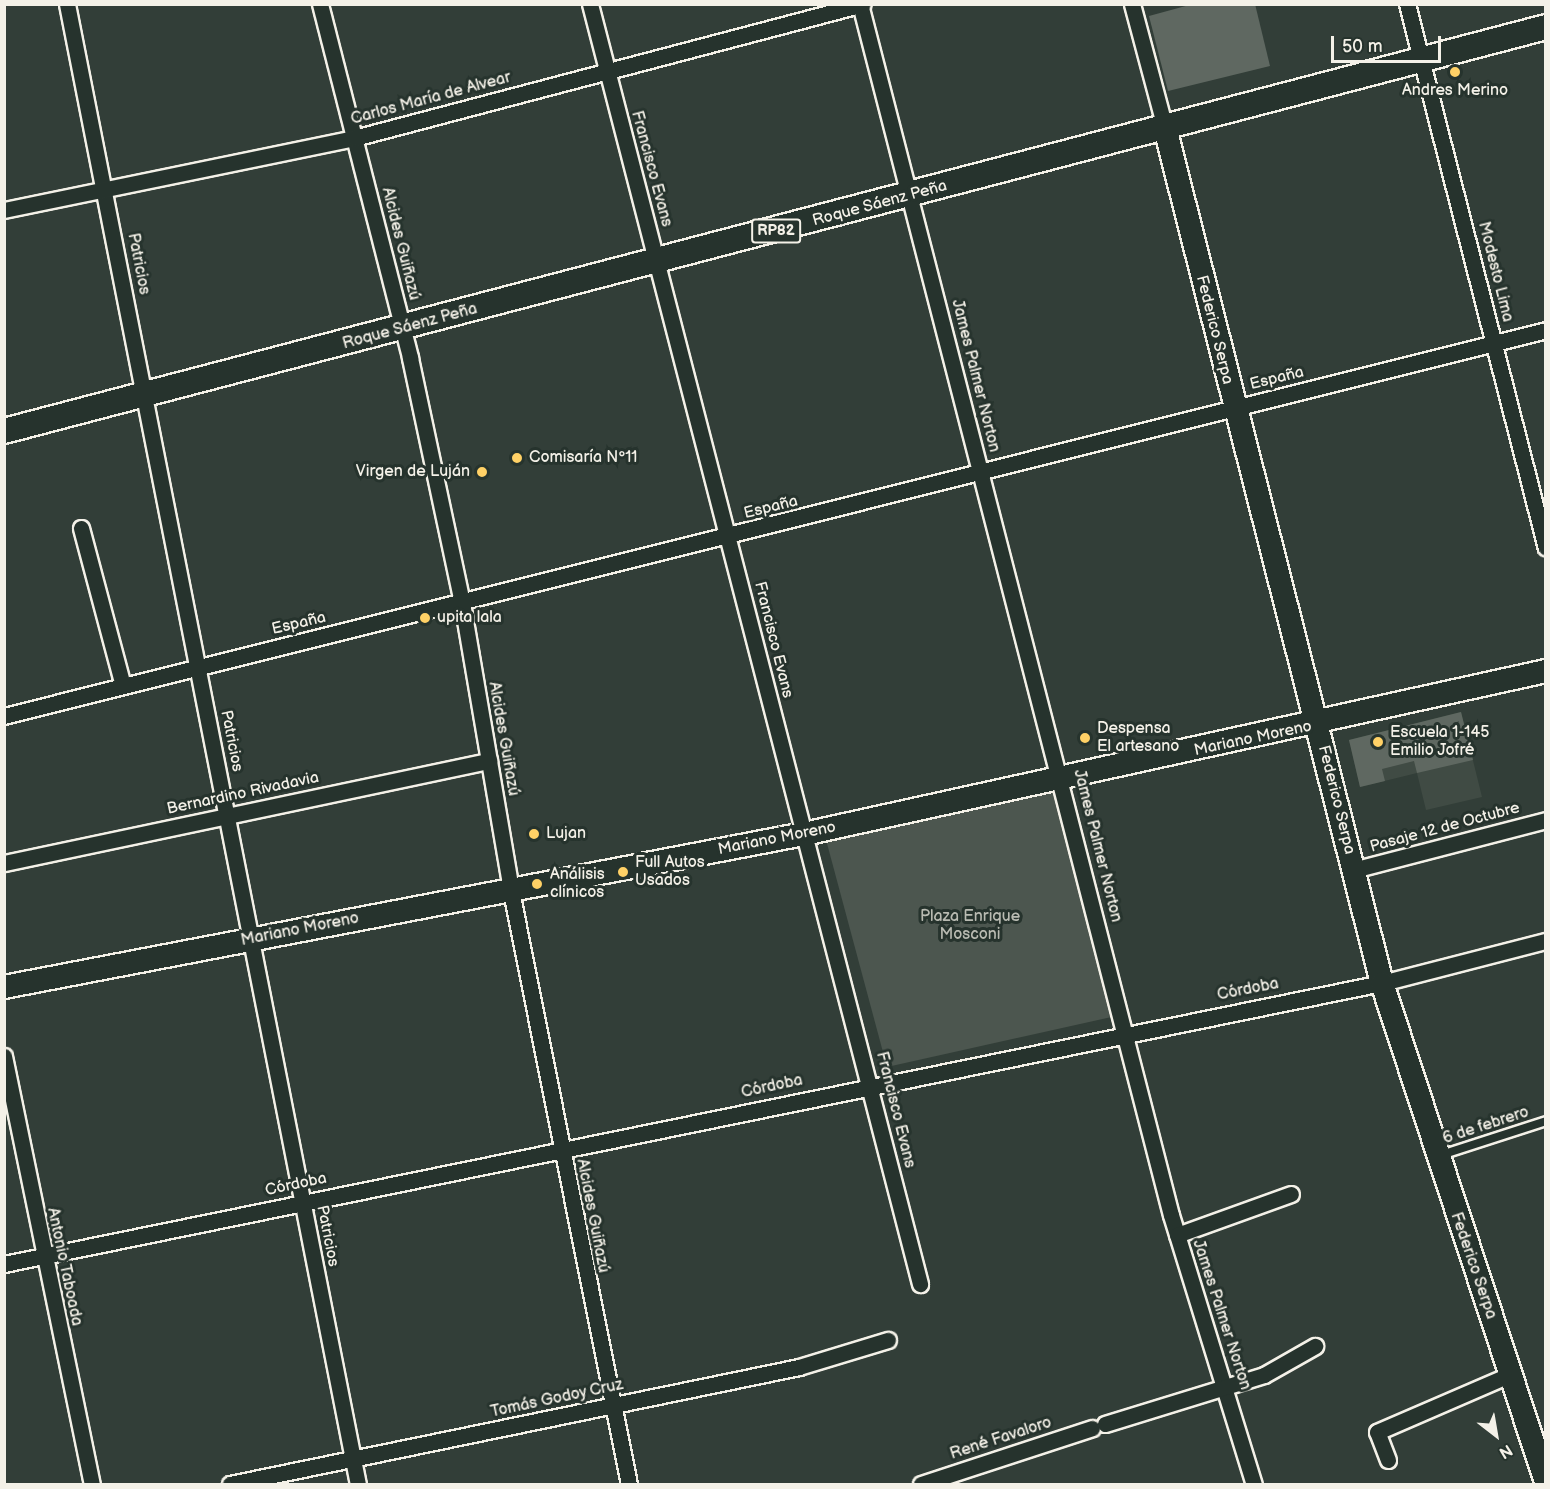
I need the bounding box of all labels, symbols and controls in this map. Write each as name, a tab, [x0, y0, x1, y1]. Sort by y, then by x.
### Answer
scale bar	[1334, 24, 1444, 62]
text: 50 m	[1342, 36, 1383, 57]
marker: Andres Merino	[1448, 65, 1462, 79]
street label: Carlos María de Alvear	[349, 68, 513, 130]
place label: Andres Merino	[1402, 81, 1508, 101]
street label: Francisco Evans	[626, 109, 676, 229]
street label: Roque Sáenz Peña	[811, 177, 949, 231]
street label: Alcides Guiñazú	[377, 186, 423, 302]
road number: RP82	[750, 219, 802, 243]
street label: Modesto Lima	[1473, 220, 1517, 324]
street label: Patricios	[123, 232, 153, 296]
street label: Federico Serpa	[1191, 273, 1237, 387]
street label: James Palmer Norton	[947, 298, 1003, 454]
street label: Roque Sáenz Peña	[341, 300, 479, 354]
street label: España	[1248, 363, 1306, 395]
place label: Comisaría Nº11	[529, 448, 638, 468]
marker: Comisaría Nº11	[510, 451, 524, 465]
place label: Virgen de Luján	[356, 462, 470, 482]
marker: Virgen de Luján	[475, 465, 489, 479]
street label: España	[742, 492, 800, 524]
street label: Francisco Evans	[749, 580, 797, 700]
street label: España	[270, 608, 328, 640]
place label: upita lala	[437, 608, 502, 628]
marker: upita lala	[418, 611, 432, 625]
street label: Alcides Guiñazú	[484, 680, 522, 798]
street label: Patricios	[216, 709, 246, 773]
street label: Mariano Moreno	[1192, 717, 1314, 761]
place label: Despensa El artesano	[1097, 719, 1179, 757]
place label: Escuela 1-145 Emilio Jofré	[1390, 723, 1489, 761]
marker: Despensa El artesano	[1078, 731, 1092, 745]
marker: Escuela 1-145 Emilio Jofré	[1371, 735, 1385, 749]
street label: Federico Serpa	[1313, 743, 1359, 857]
street label: James Palmer Norton	[1069, 768, 1125, 924]
street label: Bernardino Rivadavia	[165, 769, 321, 819]
street label: Pasaje 12 de Octubre	[1368, 799, 1522, 857]
street label: Mariano Moreno	[716, 818, 838, 860]
place label: Lujan	[546, 824, 586, 844]
marker: Lujan	[527, 827, 541, 841]
place label: Full Autos Usados	[635, 853, 705, 891]
place label: Análisis clínicos	[550, 865, 605, 903]
marker: Full Autos Usados	[616, 865, 630, 879]
marker: Análisis clínicos	[528, 875, 546, 893]
park label: Plaza Enrique Mosconi	[920, 907, 1020, 945]
street label: Mariano Moreno	[239, 909, 361, 951]
street label: Córdoba	[1216, 975, 1280, 1005]
street label: Francisco Evans	[871, 1050, 919, 1170]
street label: Córdoba	[740, 1071, 804, 1103]
street label: 6 de febrero	[1441, 1103, 1531, 1149]
street label: Alcides Guiñazú	[572, 1157, 612, 1275]
street label: Córdoba	[264, 1169, 328, 1201]
street label: Patricios	[312, 1204, 342, 1268]
street label: Antonio Taboada	[42, 1206, 86, 1328]
street label: Federico Serpa	[1446, 1210, 1500, 1322]
street label: James Palmer Norton	[1188, 1238, 1254, 1392]
street label: Tomás Godoy Cruz	[489, 1375, 625, 1423]
north arrow	[1466, 1405, 1526, 1465]
street label: René Favaloro	[948, 1414, 1054, 1464]
text: N	[1495, 1440, 1516, 1462]

